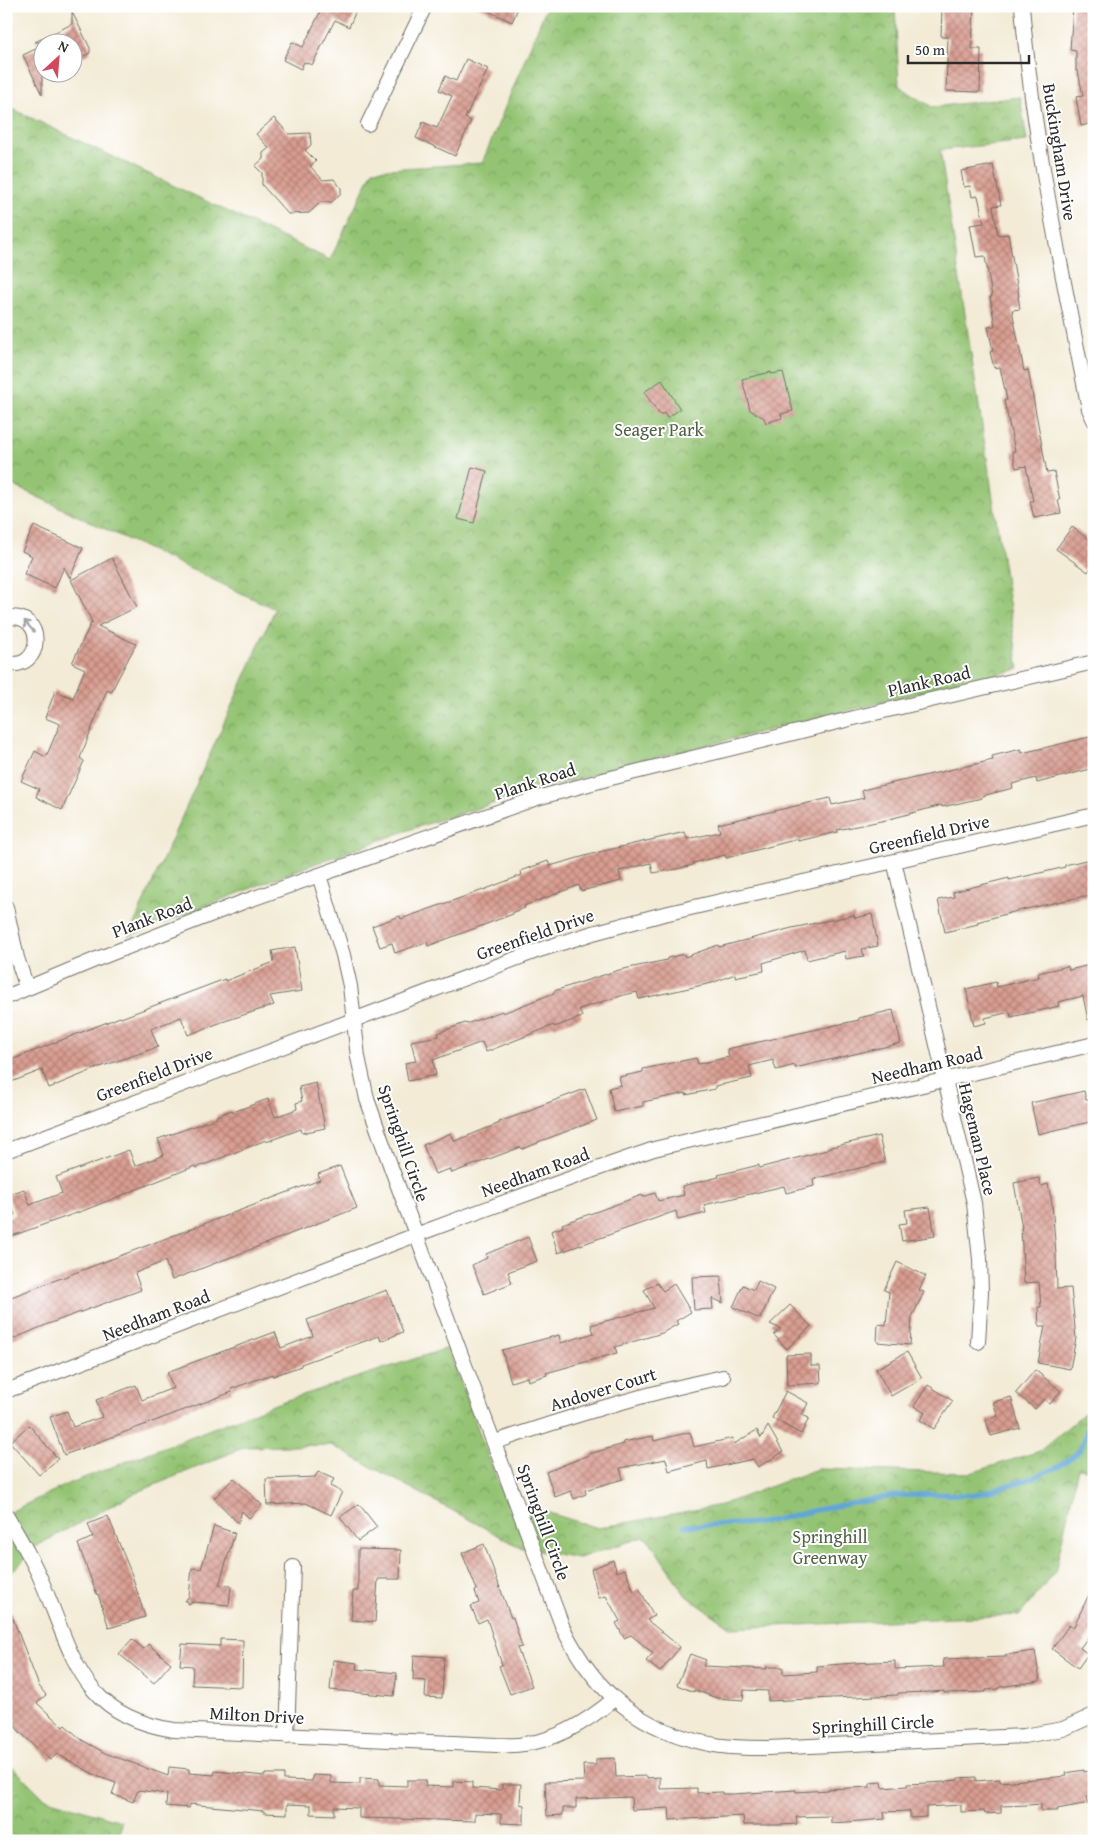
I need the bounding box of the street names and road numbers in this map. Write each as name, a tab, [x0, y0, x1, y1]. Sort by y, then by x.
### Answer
street label: Buckingham Drive	[1036, 81, 1084, 223]
street label: Plank Road	[885, 658, 973, 704]
street label: Plank Road	[491, 755, 580, 807]
street label: Greenfield Drive	[866, 807, 992, 861]
street label: Plank Road	[108, 889, 196, 945]
street label: Greenfield Drive	[472, 901, 598, 967]
street label: Greenfield Drive	[92, 1039, 216, 1109]
street label: Needham Road	[869, 1039, 986, 1091]
street label: Hageman Place	[952, 1080, 1004, 1198]
street label: Springhill Circle	[371, 1081, 437, 1205]
street label: Needham Road	[477, 1140, 593, 1204]
street label: Needham Road	[98, 1282, 214, 1348]
street label: Andover Court	[546, 1360, 660, 1418]
street label: Springhill Circle	[510, 1460, 578, 1584]
street label: Milton Drive	[209, 1699, 305, 1731]
street label: Springhill Circle	[811, 1707, 935, 1741]

